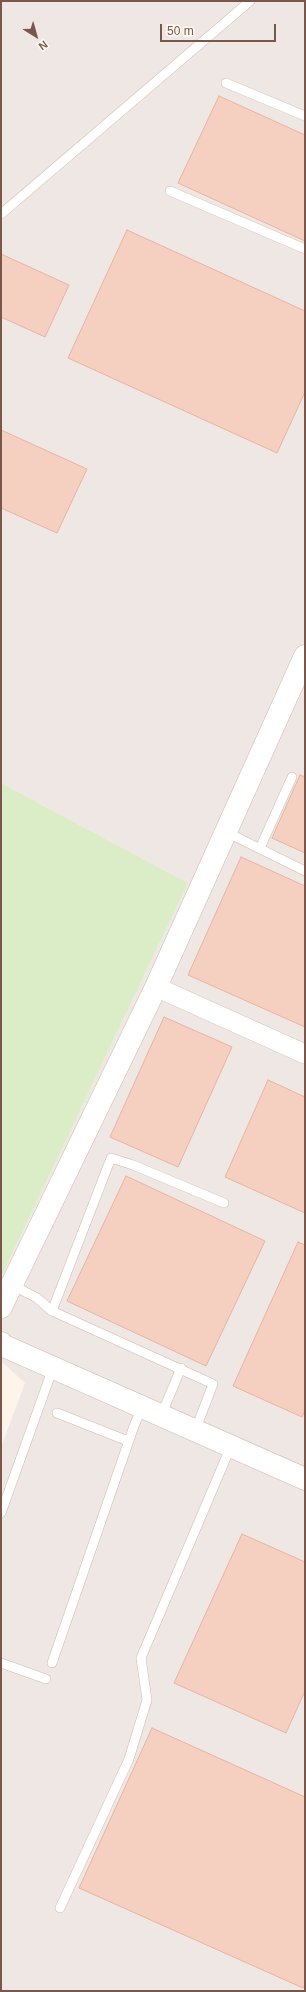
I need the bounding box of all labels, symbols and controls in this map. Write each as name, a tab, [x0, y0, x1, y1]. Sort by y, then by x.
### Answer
north arrow	[16, 16, 56, 56]
scale bar	[162, 16, 278, 42]
text: 50 m	[167, 24, 194, 38]
text: N	[36, 38, 50, 53]

